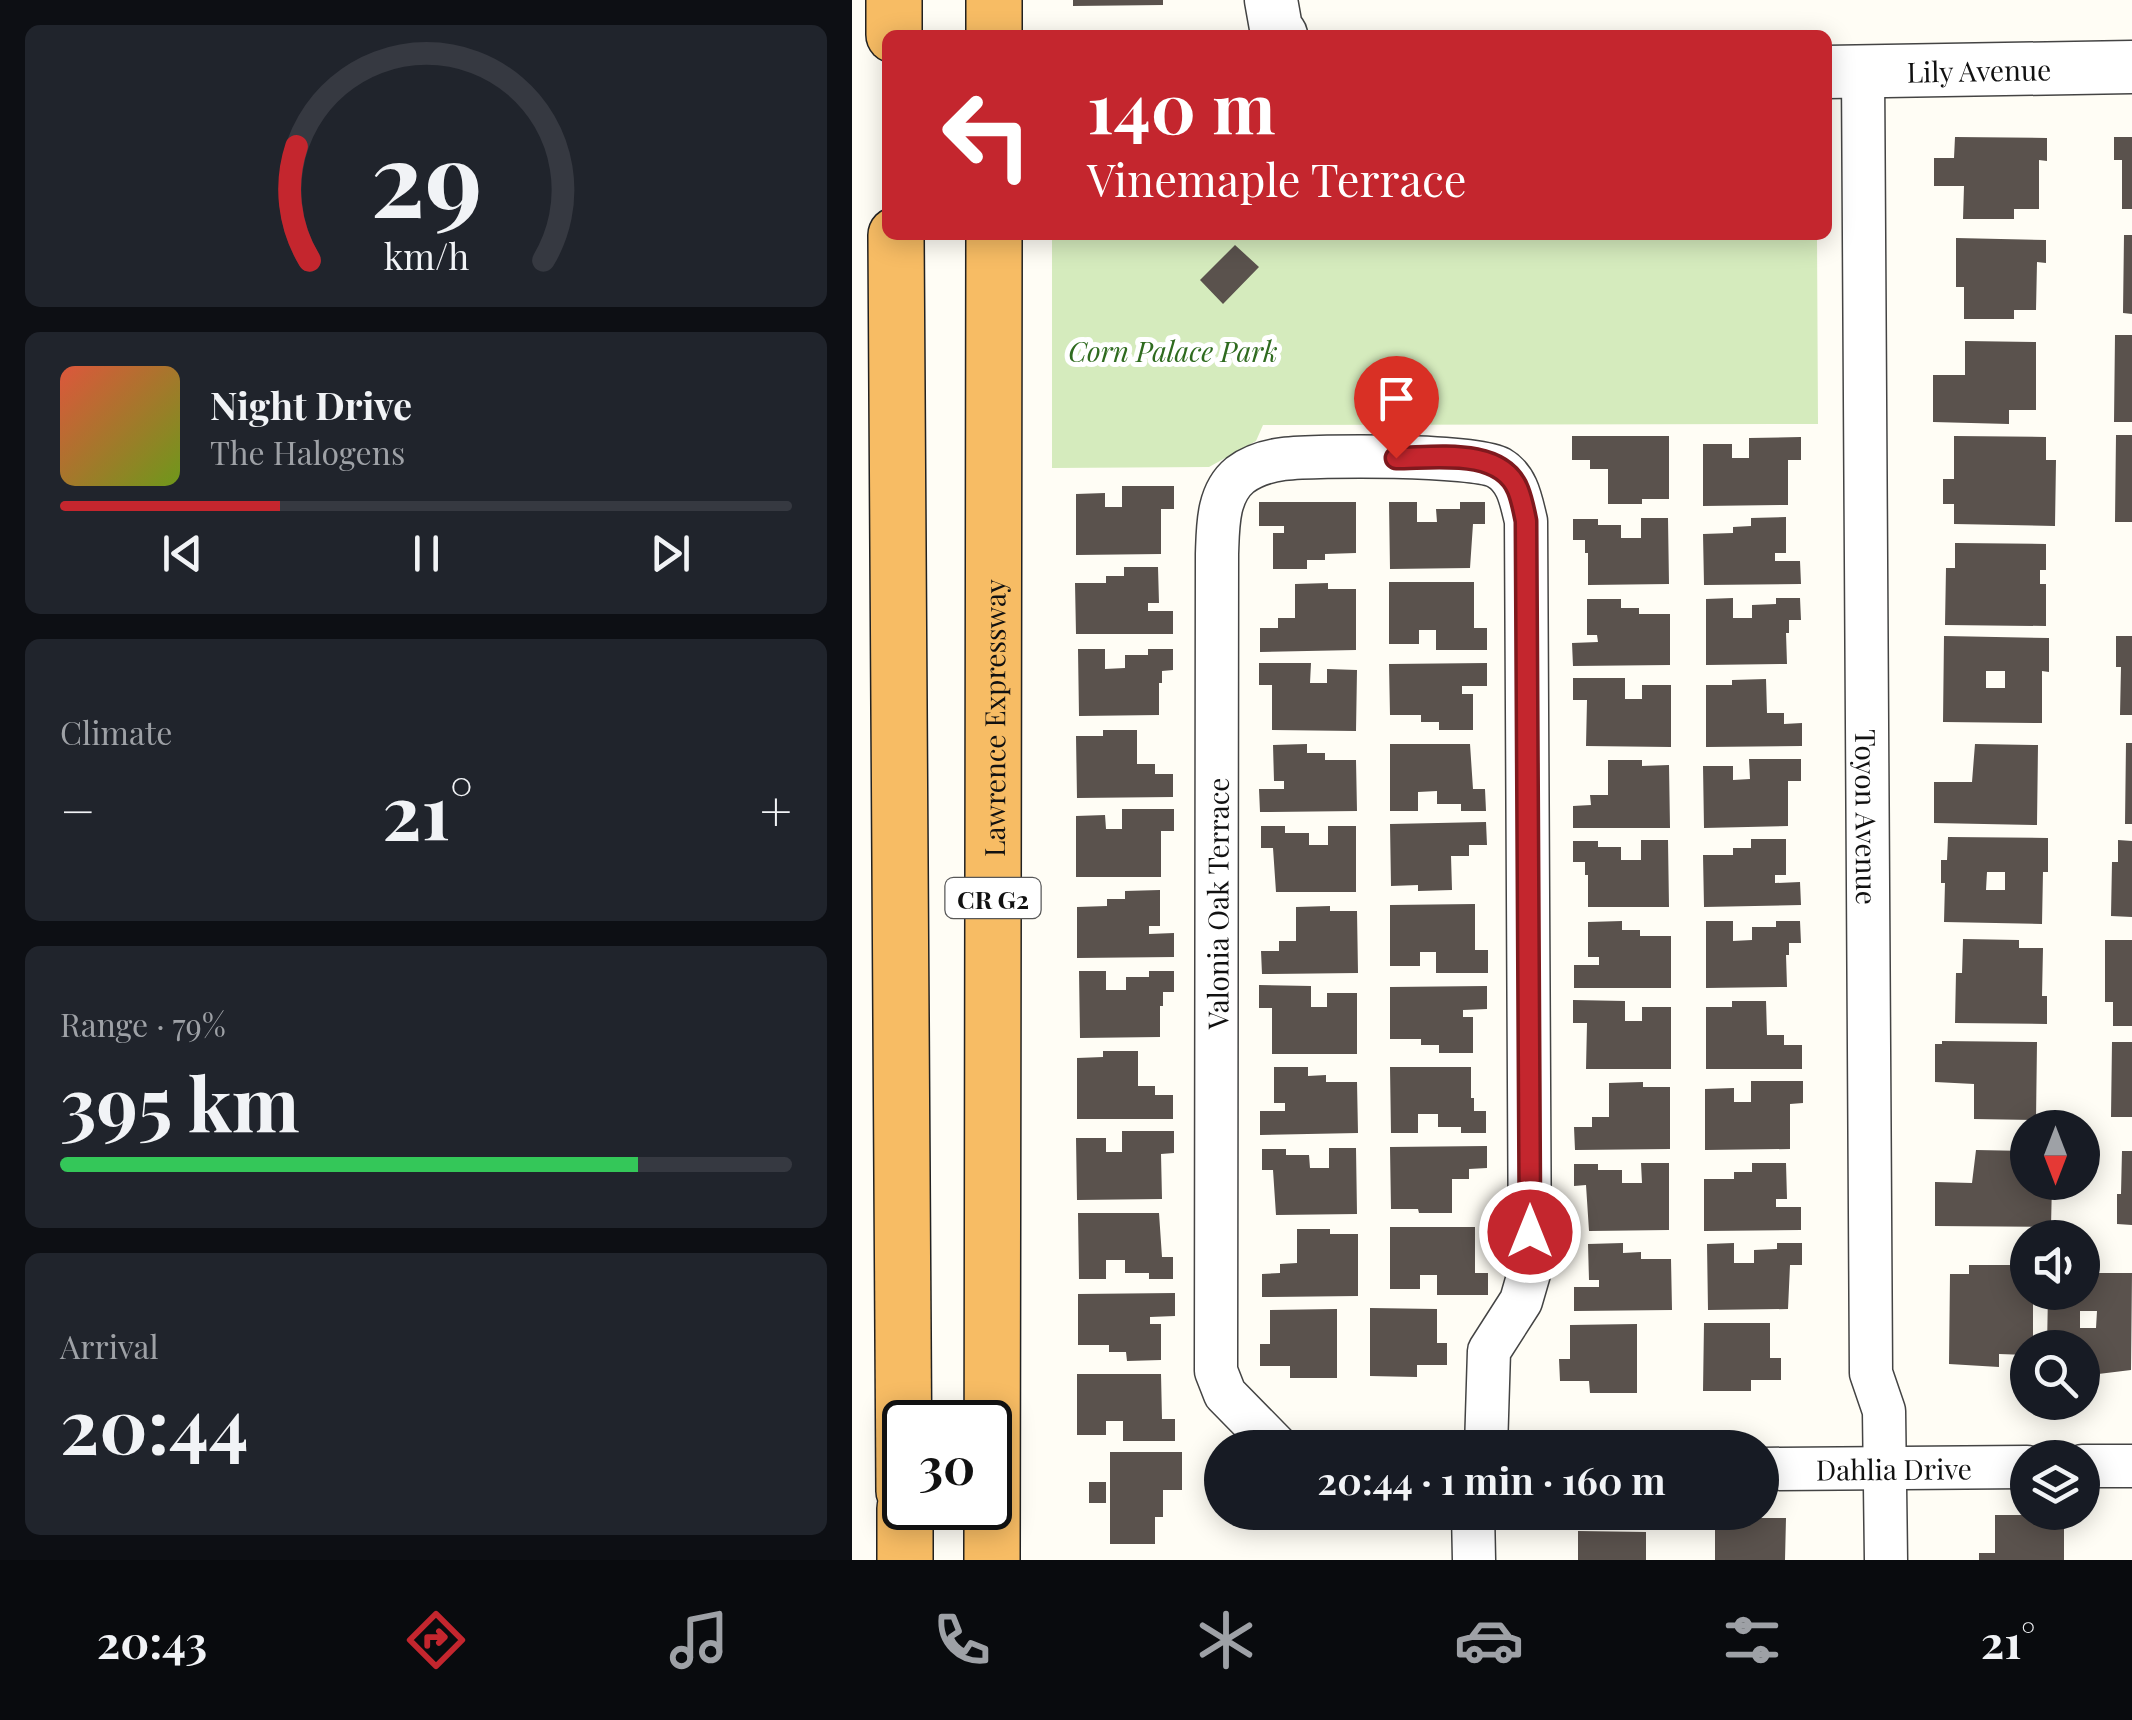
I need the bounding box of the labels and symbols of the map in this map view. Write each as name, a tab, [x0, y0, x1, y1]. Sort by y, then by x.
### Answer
street label: Lily Avenue	[1906, 50, 2052, 89]
park label: Corn Palace Park	[1068, 332, 1278, 369]
pin	[1354, 356, 1439, 459]
street label: Lawrence Expressway	[975, 579, 1012, 857]
street label: Toyon Avenue	[1849, 729, 1887, 905]
street label: Valonia Oak Terrace	[1198, 778, 1235, 1030]
road number: CR G2	[946, 878, 1040, 918]
north arrow	[2010, 1110, 2100, 1200]
position arrow	[1478, 1180, 1582, 1284]
speed limit sign: 30	[882, 1400, 1012, 1530]
street label: Dahlia Drive	[1816, 1449, 1972, 1487]

